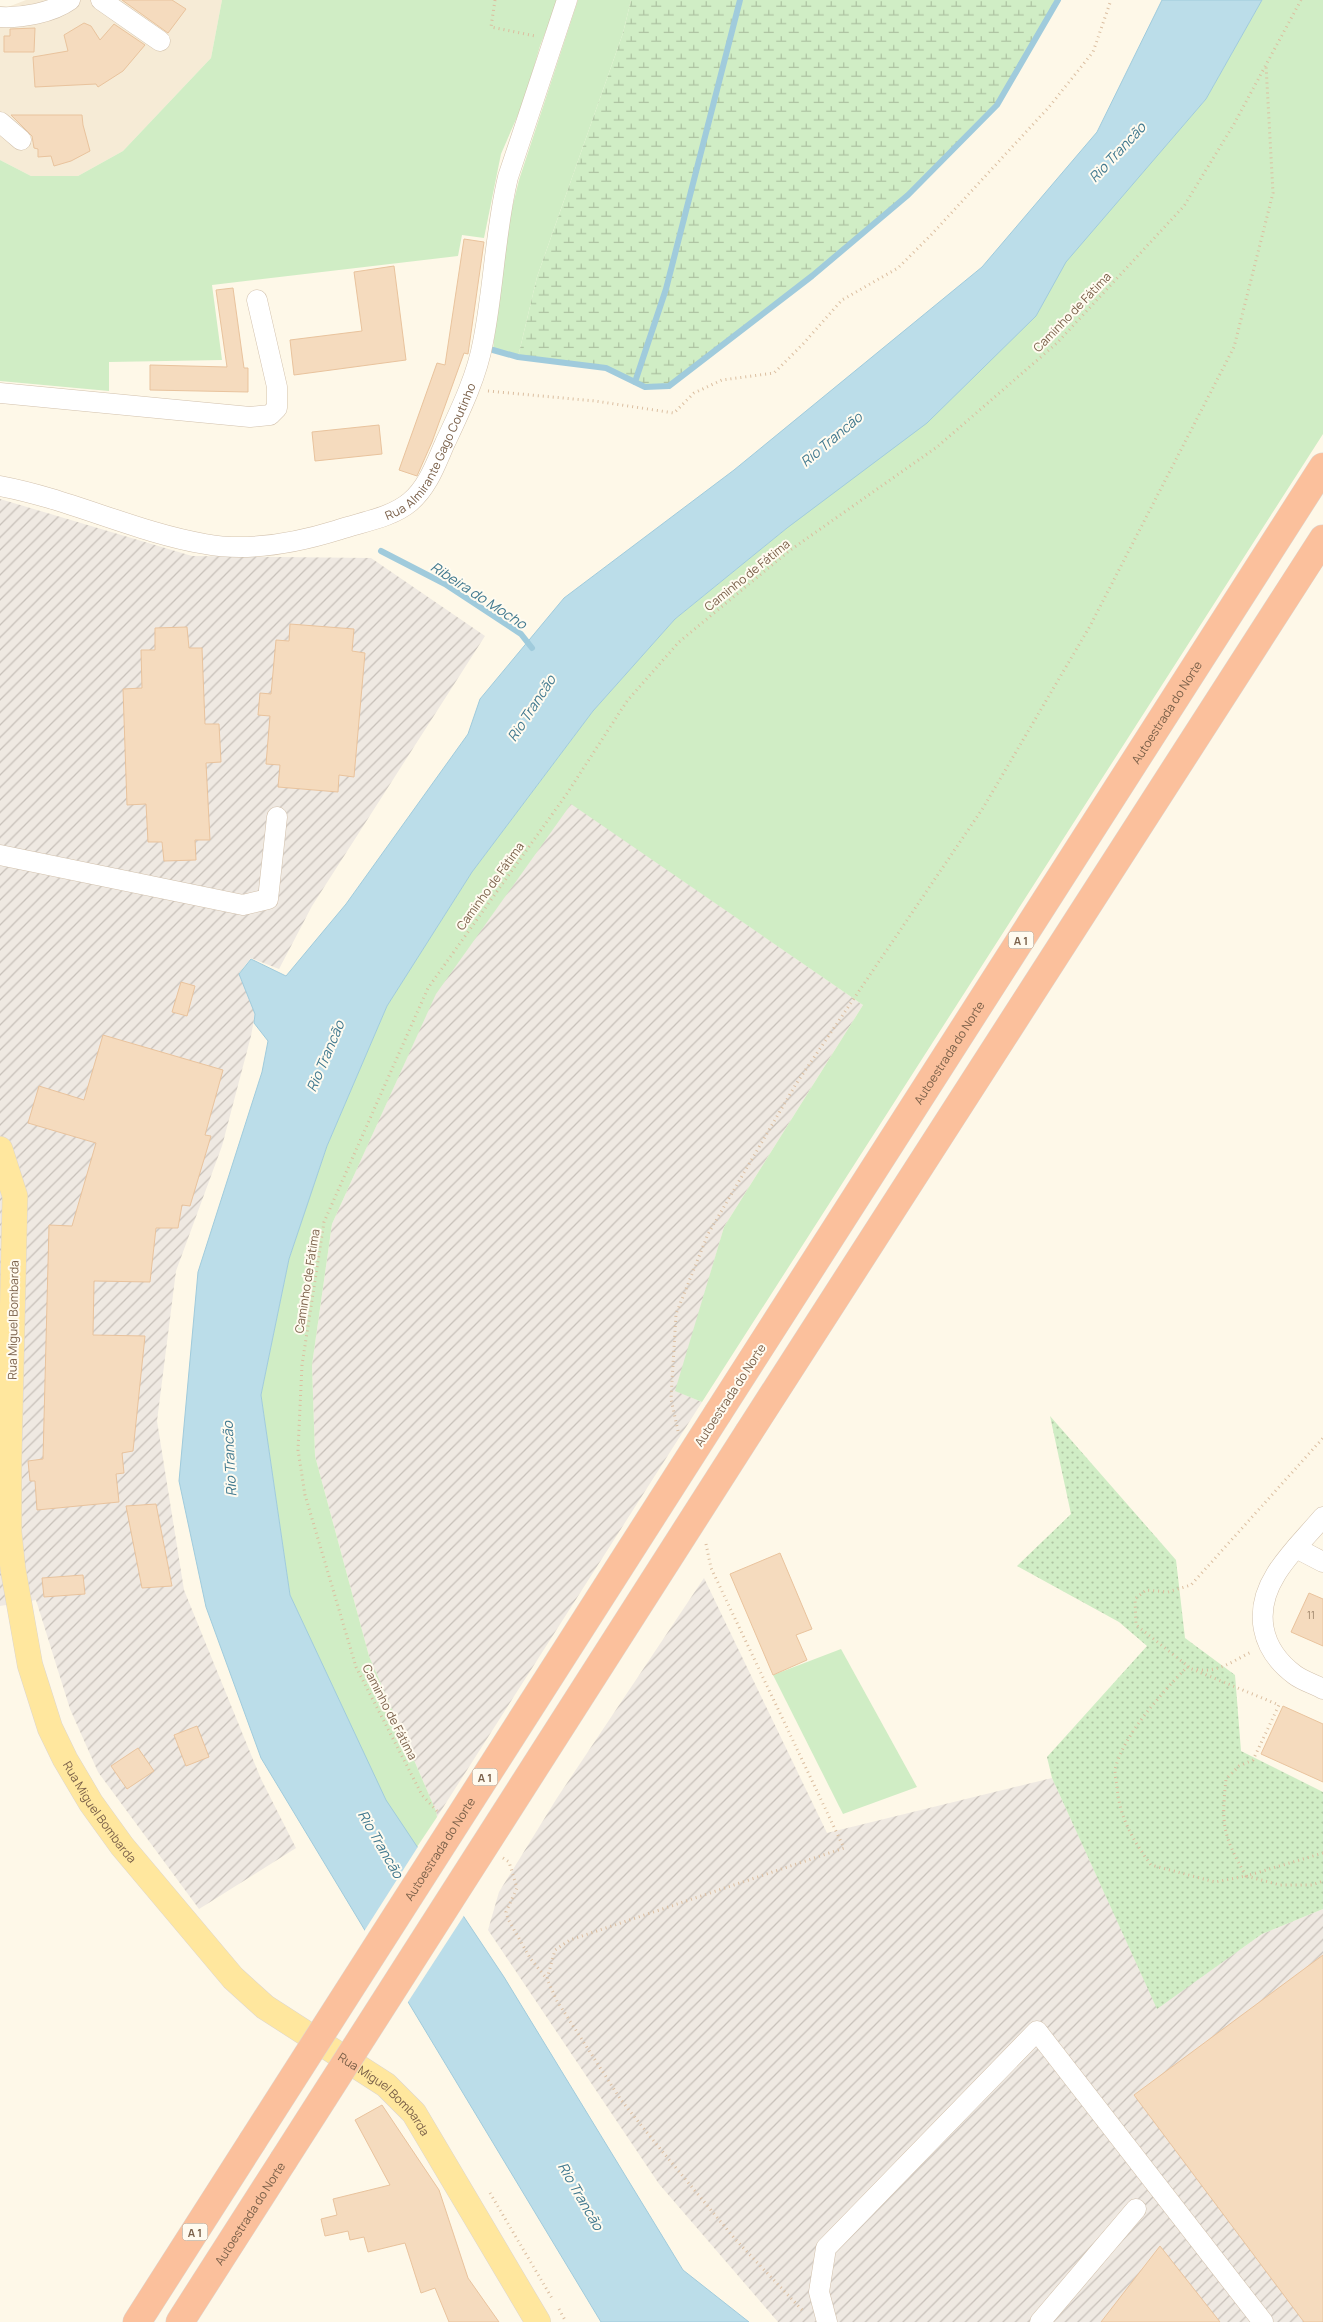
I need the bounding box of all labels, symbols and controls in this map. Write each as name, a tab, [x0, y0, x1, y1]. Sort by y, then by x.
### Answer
water label: Rio Trancão	[1084, 117, 1150, 186]
street label: Caminho de Fátima	[1029, 268, 1115, 356]
street label: Rua Almirante Gago Coutinho	[382, 380, 479, 524]
water label: Rio Trancão	[796, 407, 867, 471]
street label: Caminho de Fátima	[701, 535, 793, 615]
water label: Ribeira do Mocho	[427, 557, 531, 634]
street label: Autoestrada do Norte	[1127, 657, 1206, 767]
water label: Rio Trancão	[502, 671, 560, 745]
street label: Caminho de Fátima	[452, 838, 528, 934]
road number: A 1	[1008, 932, 1034, 948]
street label: Autoestrada do Norte	[909, 998, 988, 1107]
water label: Rio Trancão	[302, 1017, 349, 1094]
street label: Caminho de Fátima	[290, 1228, 324, 1334]
street label: Rua Miguel Bombarda	[3, 1260, 23, 1380]
street label: Autoestrada do Norte	[690, 1340, 770, 1450]
water label: Rio Trancão	[218, 1420, 240, 1497]
house number: 11	[1307, 1608, 1315, 1622]
street label: Caminho de Fátima	[358, 1661, 422, 1763]
street label: Rua Miguel Bombarda	[59, 1758, 141, 1866]
road number: A 1	[472, 1768, 498, 1785]
street label: Autoestrada do Norte	[400, 1794, 479, 1904]
water label: Rio Trancão	[354, 1807, 408, 1882]
street label: Rua Miguel Bombarda	[335, 2048, 434, 2139]
street label: Autoestrada do Norte	[210, 2158, 289, 2268]
water label: Rio Trancão	[554, 2159, 608, 2234]
road number: A 1	[182, 2224, 208, 2240]

